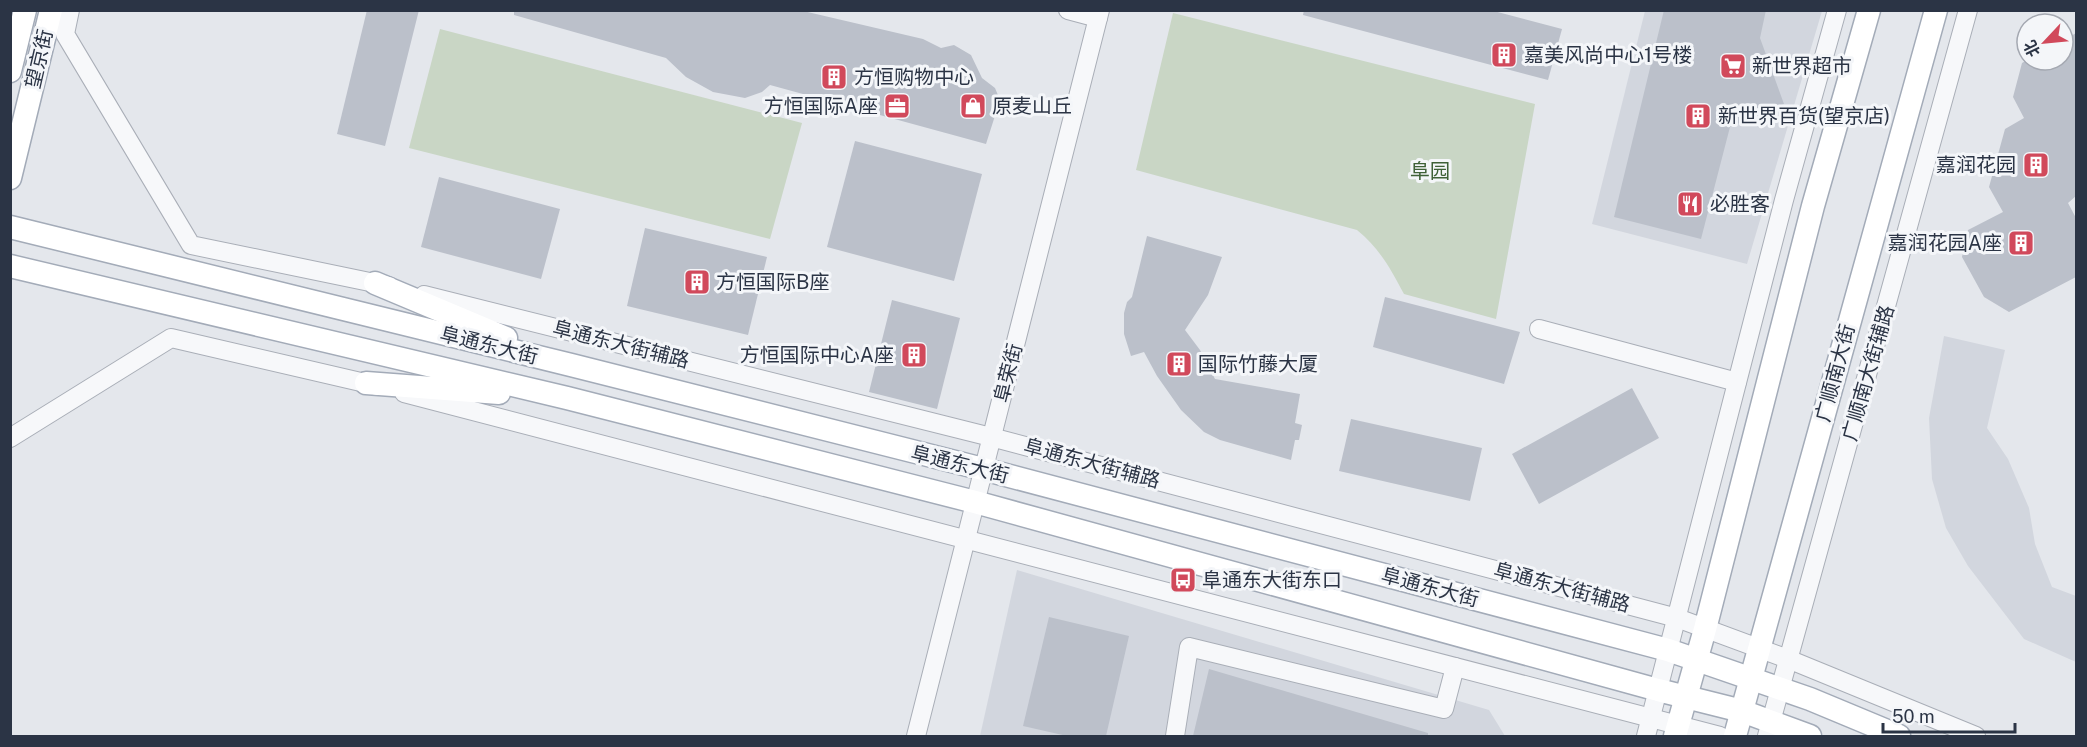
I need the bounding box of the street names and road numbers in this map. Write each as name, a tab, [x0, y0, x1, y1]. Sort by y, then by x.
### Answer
street label: 望京街	[21, 27, 57, 91]
street label: 广顺南大街辅路	[1837, 302, 1899, 444]
street label: 阜通东大街辅路	[550, 315, 692, 373]
street label: 阜通东大街	[438, 321, 540, 369]
street label: 广顺南大街	[1810, 322, 1860, 424]
street label: 阜荣街	[989, 341, 1027, 405]
street label: 阜通东大街辅路	[1021, 433, 1163, 493]
street label: 阜通东大街	[909, 440, 1011, 488]
street label: 阜通东大街辅路	[1491, 557, 1633, 617]
street label: 阜通东大街	[1379, 562, 1481, 612]

